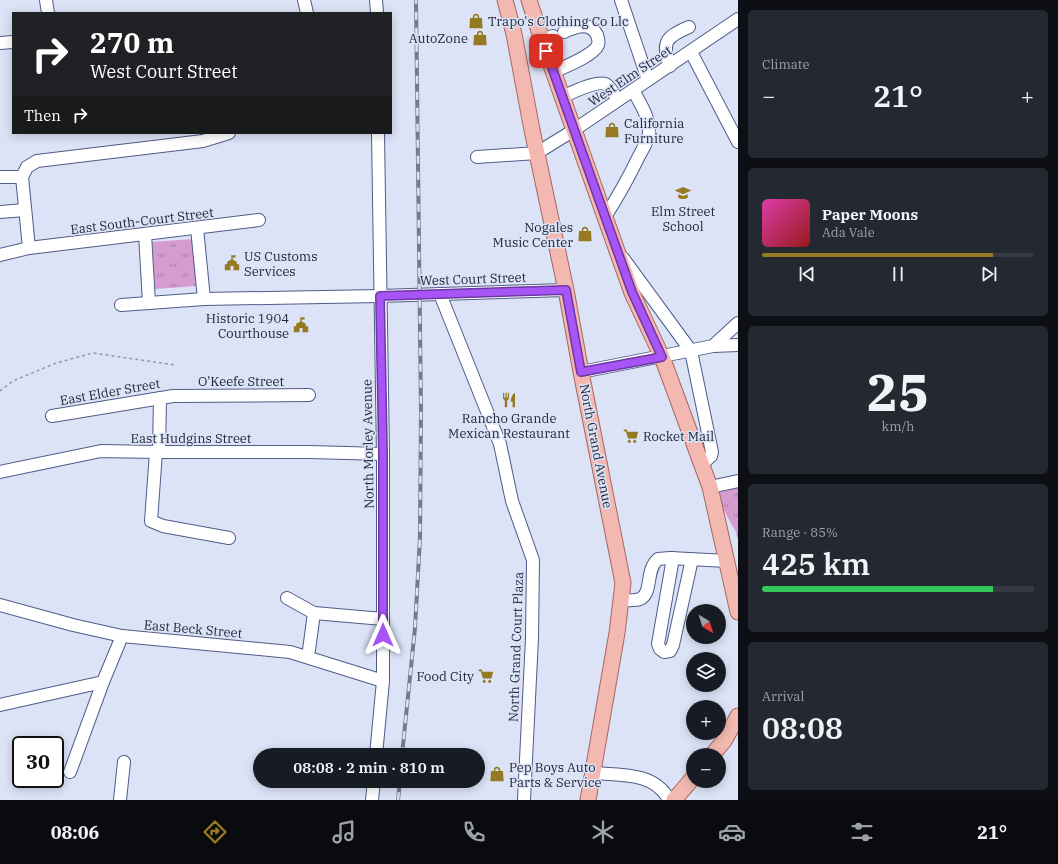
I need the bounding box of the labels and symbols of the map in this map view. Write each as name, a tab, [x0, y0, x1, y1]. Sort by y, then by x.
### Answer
shop icon: Trapo's Clothing Co Llc	[467, 12, 485, 30]
place label: Trapo's Clothing Co Llc	[488, 13, 629, 30]
shop icon: AutoZone	[471, 29, 489, 47]
place label: AutoZone	[409, 30, 468, 47]
pin	[529, 34, 563, 68]
street label: West Elm Street	[585, 42, 675, 110]
place label: California Furniture	[624, 115, 684, 147]
shop icon: California Furniture	[603, 121, 621, 139]
school or university icon: Elm Street School	[674, 184, 692, 202]
place label: Elm Street School	[651, 203, 715, 235]
street label: East South-Court Street	[69, 204, 215, 238]
place label: Nogales Music Center	[493, 219, 573, 251]
shop icon: Nogales Music Center	[576, 225, 594, 243]
place label: US Customs Services	[244, 248, 318, 280]
public building icon: US Customs Services	[223, 254, 241, 272]
street label: West Court Street	[419, 269, 527, 289]
place label: Historic 1904 Courthouse	[206, 310, 289, 342]
public building icon: Historic 1904 Courthouse	[292, 316, 310, 334]
street label: O'Keefe Street	[198, 373, 284, 390]
street label: East Elder Street	[58, 375, 162, 409]
street label: North Morley Avenue	[358, 379, 378, 509]
street label: North Grand Avenue	[576, 382, 616, 510]
restaurant icon: Rancho Grande Mexican Restaurant	[500, 391, 518, 409]
place label: Rancho Grande Mexican Restaurant	[448, 410, 570, 442]
supermarket icon: Rocket Mail	[622, 427, 640, 445]
place label: Rocket Mail	[643, 428, 714, 445]
street label: East Hudgins Street	[131, 430, 252, 447]
street label: North Grand Court Plaza	[505, 572, 527, 722]
north arrow	[686, 604, 726, 644]
position arrow	[362, 614, 404, 656]
street label: East Beck Street	[143, 616, 243, 642]
supermarket icon: Food City	[477, 667, 495, 685]
place label: Food City	[416, 668, 474, 685]
speed limit sign: 30	[12, 736, 64, 788]
place label: Pep Boys Auto Parts & Service	[509, 759, 601, 791]
shop icon: Pep Boys Auto Parts & Service	[488, 765, 506, 783]

